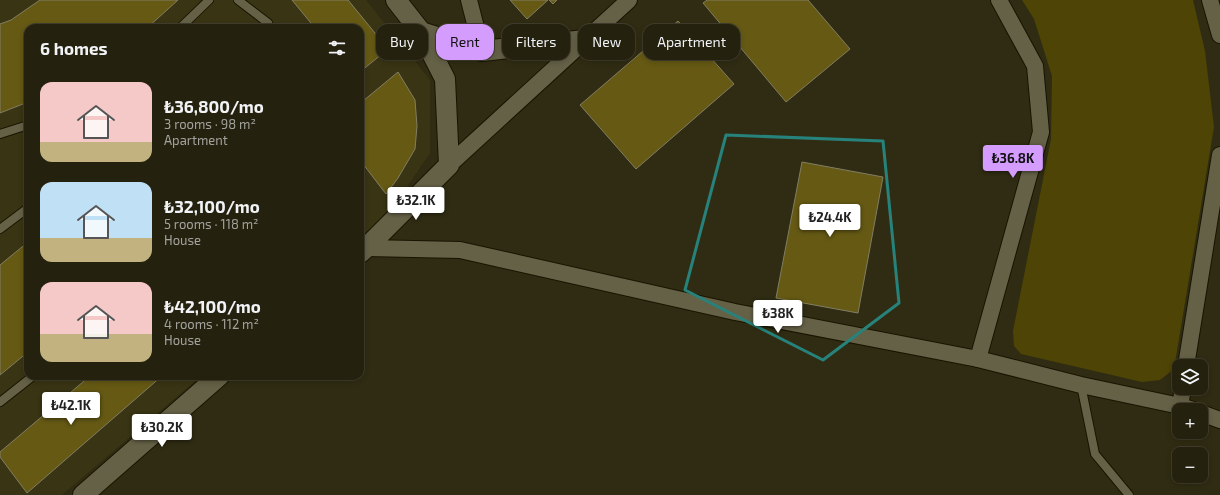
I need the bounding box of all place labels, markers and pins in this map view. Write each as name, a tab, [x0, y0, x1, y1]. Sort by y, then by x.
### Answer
pin: ₺36.8K	[980, 145, 1046, 179]
pin: ₺32.1K	[383, 187, 449, 221]
pin: ₺24.4K	[797, 204, 863, 238]
pin: ₺38K	[754, 300, 802, 334]
pin: ₺42.1K	[38, 392, 104, 426]
pin: ₺30.2K	[129, 414, 195, 448]

